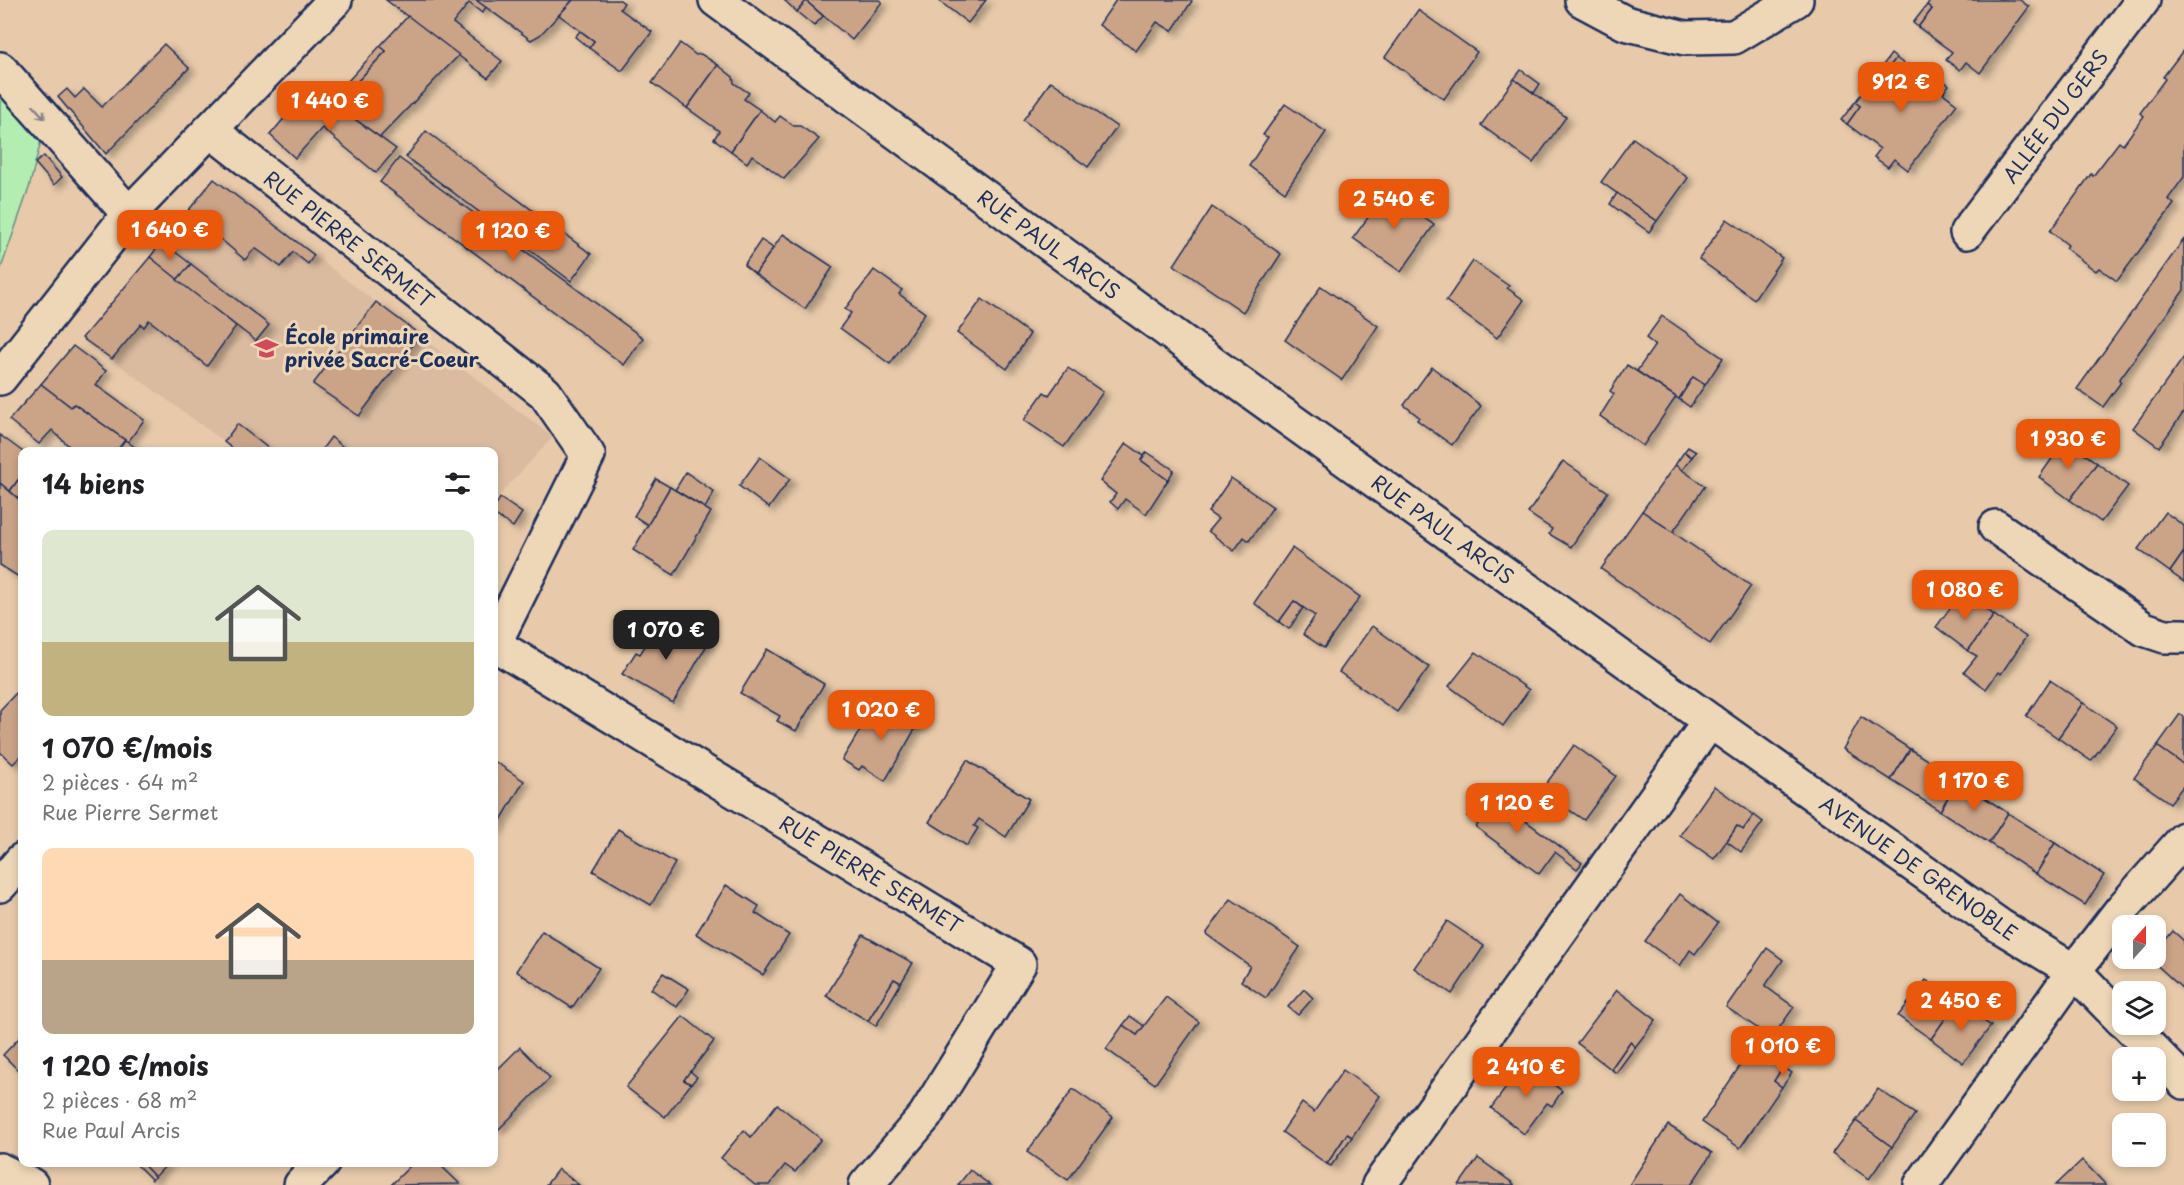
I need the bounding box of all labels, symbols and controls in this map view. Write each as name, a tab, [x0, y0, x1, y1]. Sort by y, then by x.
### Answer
street label: ALLÉE DU GERS	[1995, 43, 2115, 189]
pin: 912 €	[1859, 62, 1943, 113]
text: 912 €	[1872, 66, 1930, 96]
pin: 1 440 €	[275, 81, 385, 132]
text: 1 440 €	[291, 85, 369, 115]
one-way arrow	[32, 104, 46, 119]
street label: RUE PIERRE SERMET	[258, 163, 441, 315]
pin: 2 540 €	[1339, 179, 1449, 230]
street label: RUE PAUL ARCIS	[971, 182, 1127, 306]
text: 2 540 €	[1353, 183, 1435, 213]
pin: 1 640 €	[115, 210, 225, 261]
pin: 1 120 €	[458, 211, 568, 262]
text: 1 640 €	[131, 214, 209, 244]
text: 1 120 €	[476, 215, 550, 245]
place label: École primaire privée Sacré-Coeur	[285, 321, 480, 374]
school or university icon: École primaire privée Sacré-Coeur	[254, 335, 280, 361]
pin: 1 930 €	[2013, 419, 2123, 470]
text: 1 930 €	[2030, 423, 2106, 453]
text: 14 biens	[42, 464, 145, 503]
icon: filters	[441, 467, 474, 500]
street label: RUE PAUL ARCIS	[1365, 467, 1521, 591]
icon: home	[204, 569, 312, 677]
pin: 1 080 €	[1910, 570, 2020, 621]
text: 1 080 €	[1926, 574, 2004, 604]
pin: 1 070 €	[611, 610, 721, 661]
text: 1 070 €	[627, 614, 705, 644]
pin: 1 020 €	[826, 690, 936, 741]
text: 1 020 €	[842, 694, 920, 724]
text: 1 070 €/mois	[42, 728, 213, 767]
pin: 1 170 €	[1919, 761, 2029, 812]
text: 1 170 €	[1938, 765, 2010, 795]
text: 2 pièces · 64 m²	[42, 767, 198, 797]
pin: 1 120 €	[1462, 783, 1572, 834]
text: 1 120 €	[1480, 787, 1554, 817]
street label: AVENUE DE GRENOBLE	[1814, 788, 2024, 948]
text: Rue Pierre Sermet	[42, 797, 218, 827]
street label: RUE PIERRE SERMET	[774, 807, 968, 941]
icon: home	[204, 887, 312, 995]
north arrow	[2112, 915, 2166, 969]
map controls	[2112, 915, 2166, 1167]
pin: 2 450 €	[1906, 981, 2016, 1032]
button: layers	[2112, 981, 2166, 1035]
text: 2 450 €	[1920, 985, 2002, 1015]
pin: 1 010 €	[1728, 1026, 1838, 1077]
text: 1 010 €	[1745, 1030, 1821, 1060]
text: 1 120 €/mois	[42, 1046, 209, 1085]
pin: 2 410 €	[1471, 1047, 1581, 1098]
button: +	[2112, 1047, 2166, 1101]
text: 2 410 €	[1487, 1051, 1565, 1081]
text: 2 pièces · 68 m²	[42, 1085, 197, 1115]
button: −	[2112, 1113, 2166, 1167]
text: Rue Paul Arcis	[42, 1115, 180, 1145]

